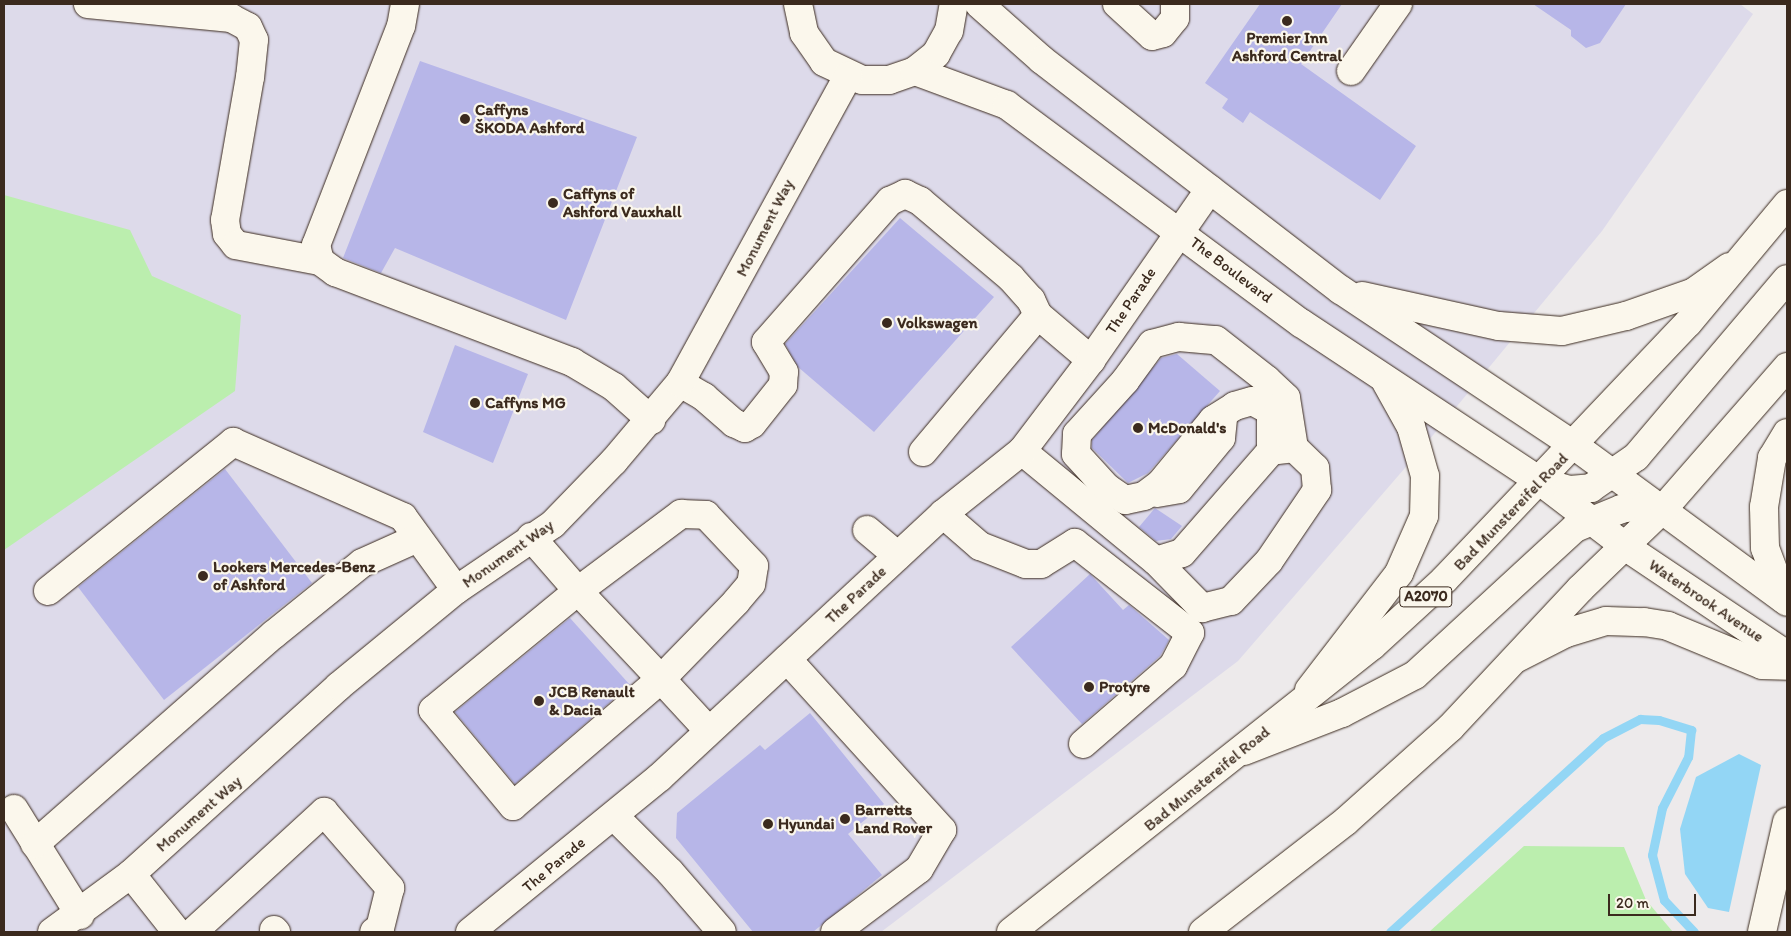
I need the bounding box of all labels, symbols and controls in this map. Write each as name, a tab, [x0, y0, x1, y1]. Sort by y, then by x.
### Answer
marker: Premier Inn Ashford Central	[1281, 15, 1293, 27]
place label: Premier Inn Ashford Central	[1232, 28, 1342, 66]
place label: Caffyns ŠKODA Ashford	[475, 100, 584, 138]
marker: Caffyns ŠKODA Ashford	[459, 113, 471, 125]
street label: Monument Way	[732, 176, 798, 280]
place label: Caffyns of Ashford Vauxhall	[563, 184, 681, 222]
marker: Caffyns of Ashford Vauxhall	[547, 197, 559, 209]
street label: The Boulevard	[1186, 232, 1276, 308]
street label: The Parade	[1102, 264, 1160, 338]
place label: Volkswagen	[897, 313, 978, 333]
marker: Volkswagen	[881, 317, 893, 329]
place label: Caffyns MG	[485, 393, 566, 413]
marker: Caffyns MG	[469, 397, 481, 409]
place label: McDonald's	[1148, 418, 1226, 438]
marker: McDonald's	[1132, 422, 1144, 434]
street label: Bad Munstereifel Road	[1450, 449, 1572, 575]
street label: Monument Way	[459, 516, 557, 592]
street label: Waterbrook Avenue	[1645, 556, 1767, 646]
place label: Lookers Mercedes-Benz of Ashford	[213, 557, 376, 595]
street label: The Parade	[822, 562, 890, 628]
marker: Lookers Mercedes-Benz of Ashford	[197, 570, 209, 582]
road number: A2070	[1398, 584, 1454, 610]
place label: Protyre	[1099, 677, 1150, 697]
marker: Protyre	[1083, 681, 1095, 693]
place label: JCB Renault & Dacia	[549, 682, 635, 720]
marker: JCB Renault & Dacia	[533, 695, 545, 707]
street label: Bad Munstereifel Road	[1140, 722, 1274, 836]
street label: Monument Way	[152, 772, 246, 856]
place label: Barretts Land Rover	[855, 800, 931, 838]
marker: Barretts Land Rover	[839, 813, 851, 825]
place label: Hyundai	[778, 814, 835, 834]
marker: Hyundai	[762, 818, 774, 830]
street label: The Parade	[519, 833, 589, 897]
scale bar	[1611, 884, 1698, 916]
text: 20 m	[1616, 894, 1649, 912]

